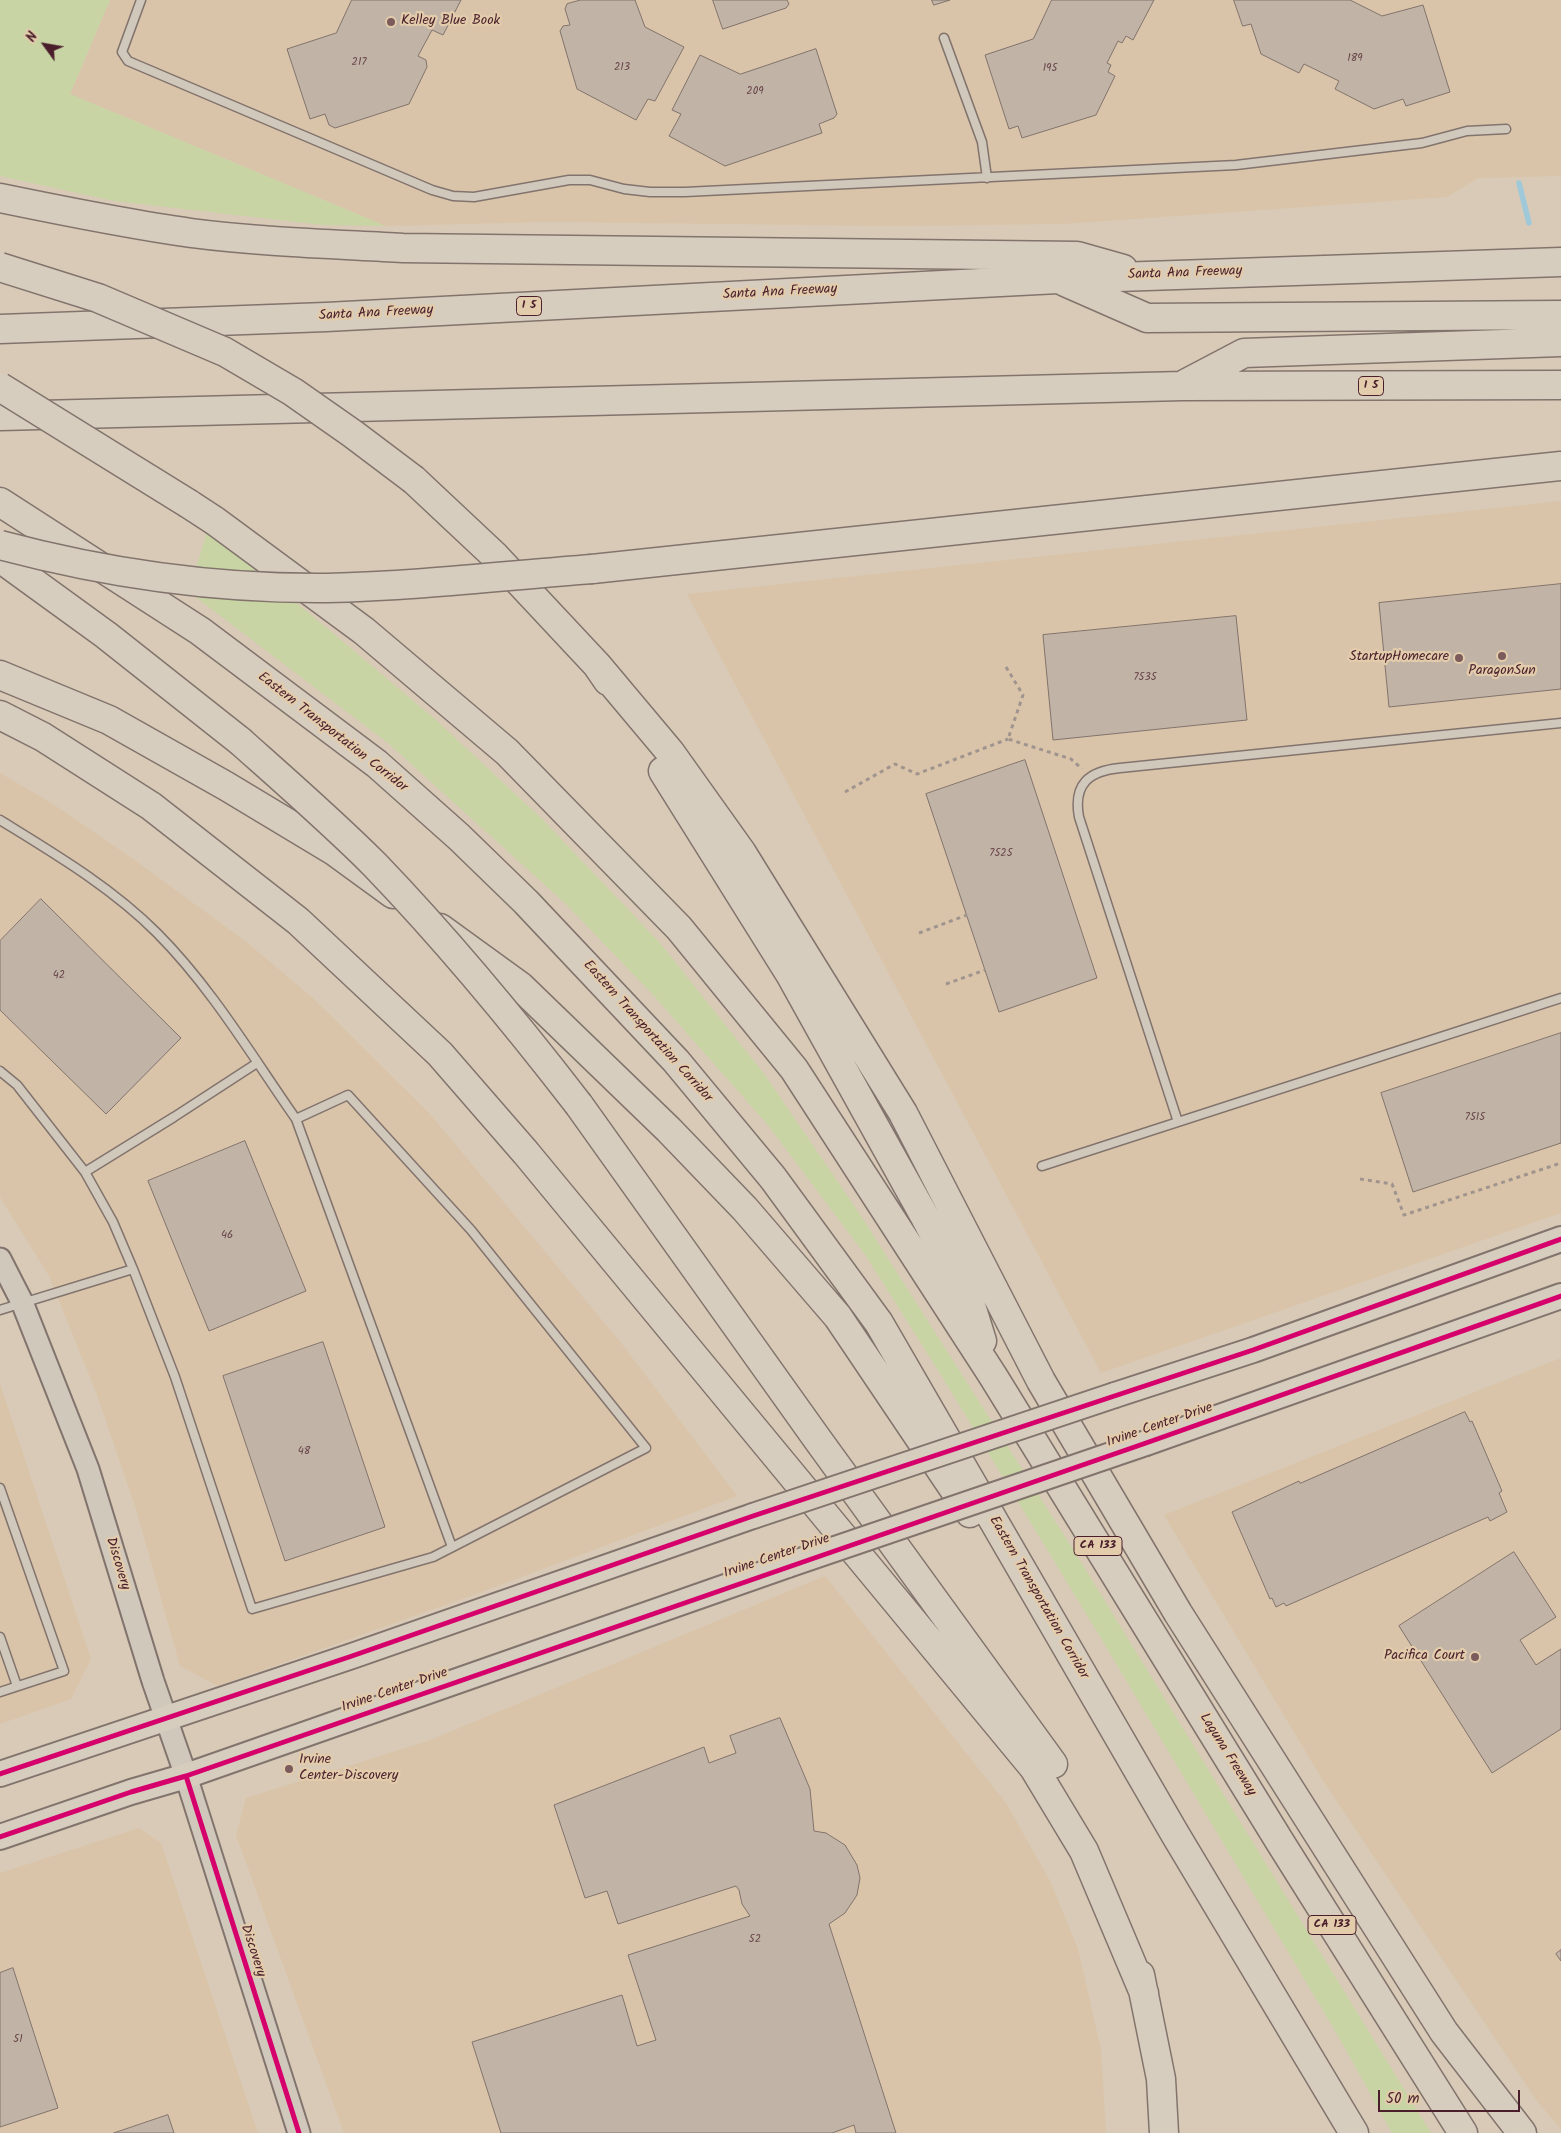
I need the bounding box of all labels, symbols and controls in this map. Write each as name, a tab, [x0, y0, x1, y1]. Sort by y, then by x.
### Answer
place label: Kelley Blue Book	[401, 14, 500, 30]
marker: Kelley Blue Book	[385, 16, 397, 28]
north arrow	[20, 20, 70, 70]
text: N	[21, 27, 44, 47]
house number: 189	[1347, 52, 1363, 66]
house number: 217	[352, 56, 366, 70]
house number: 213	[614, 61, 630, 75]
house number: 195	[1043, 62, 1057, 76]
house number: 209	[746, 85, 764, 99]
street label: Santa Ana Freeway	[1128, 264, 1242, 284]
street label: Santa Ana Freeway	[722, 282, 838, 304]
road number: I 5	[516, 296, 542, 316]
street label: Santa Ana Freeway	[318, 303, 434, 325]
road number: I 5	[1358, 376, 1384, 396]
place label: StartupHomecare	[1349, 650, 1449, 666]
marker: ParagonSun	[1496, 650, 1508, 662]
marker: StartupHomecare	[1453, 652, 1465, 664]
place label: ParagonSun	[1468, 664, 1536, 680]
street label: Eastern Transportation Corridor	[254, 669, 410, 797]
house number: 7535	[1133, 671, 1157, 685]
house number: 7525	[989, 847, 1013, 861]
street label: Eastern Transportation Corridor	[579, 957, 715, 1107]
house number: 42	[53, 969, 65, 983]
house number: 7515	[1465, 1111, 1485, 1125]
house number: 46	[221, 1229, 233, 1243]
street label: Irvine Center Drive	[1105, 1400, 1215, 1452]
house number: 48	[298, 1445, 310, 1459]
street label: Eastern Transportation Corridor	[984, 1514, 1092, 1682]
street label: Irvine Center Drive	[722, 1531, 832, 1583]
street label: Discovery	[101, 1536, 133, 1592]
road number: CA 133	[1074, 1536, 1122, 1555]
place label: Pacifica Court	[1384, 1649, 1465, 1665]
marker: Pacifica Court	[1469, 1651, 1481, 1663]
street label: Irvine Center Drive	[340, 1665, 450, 1717]
street label: Laguna Freeway	[1195, 1711, 1259, 1799]
place label: Irvine Center-Discovery	[299, 1753, 398, 1785]
marker: Irvine Center-Discovery	[283, 1763, 295, 1775]
road number: CA 133	[1308, 1916, 1356, 1934]
street label: Discovery	[236, 1923, 268, 1979]
house number: 52	[749, 1933, 761, 1947]
house number: 51	[13, 2033, 23, 2047]
scale bar	[1381, 2080, 1524, 2112]
text: 50 m	[1386, 2087, 1420, 2111]

